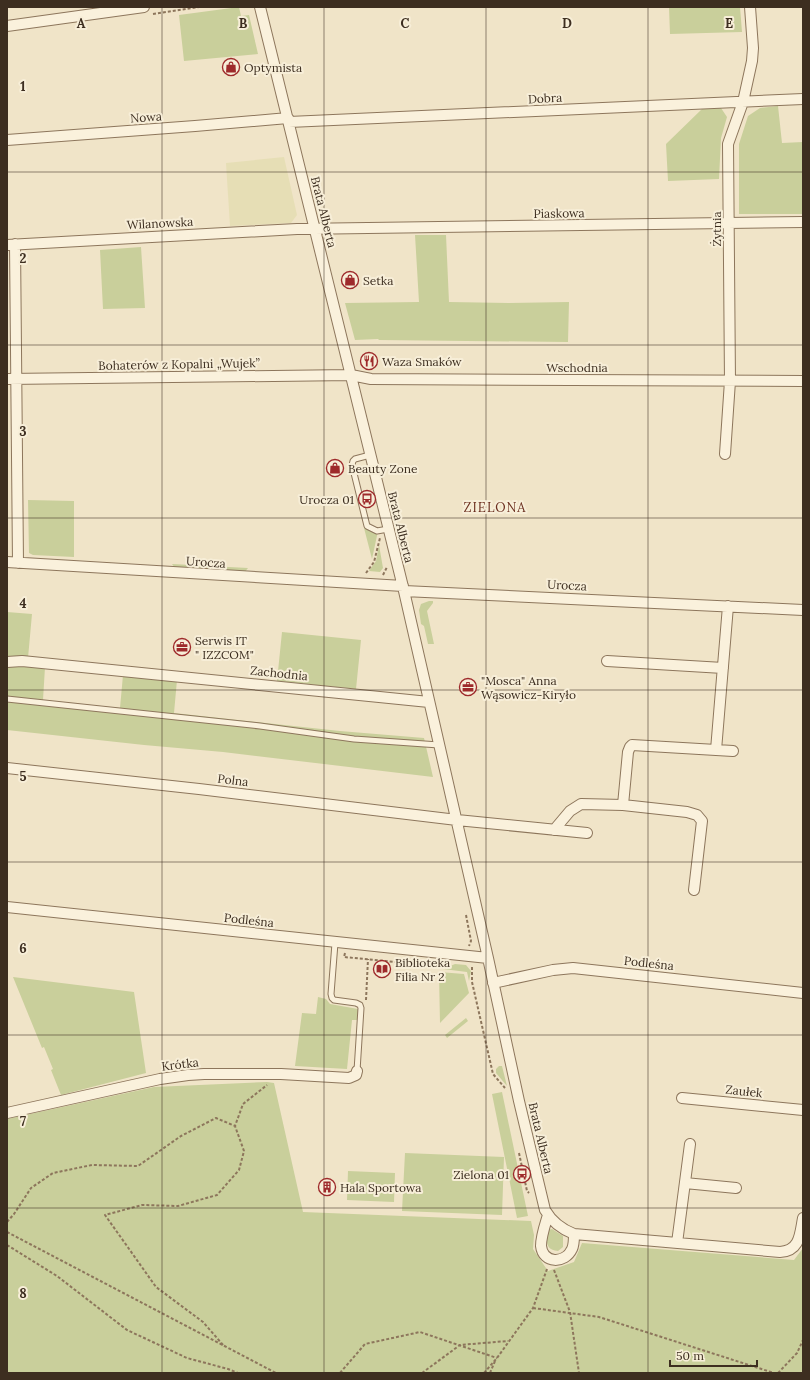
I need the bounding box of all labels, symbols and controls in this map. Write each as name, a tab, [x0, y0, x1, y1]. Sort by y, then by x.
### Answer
text: A	[77, 15, 86, 32]
text: B	[239, 15, 248, 32]
text: C	[401, 15, 410, 32]
text: D	[562, 15, 572, 32]
text: E	[725, 15, 733, 32]
shop icon: Optymista	[221, 57, 241, 77]
place label: Optymista	[244, 60, 302, 75]
text: 1	[20, 78, 26, 95]
street label: Dobra	[528, 90, 562, 106]
street label: Nowa	[130, 108, 162, 126]
street label: Brata Alberta	[308, 175, 340, 249]
street label: Piaskowa	[533, 205, 585, 221]
street label: Żytnia	[709, 211, 724, 247]
street label: Wilanowska	[126, 214, 194, 232]
text: 2	[20, 250, 27, 267]
shop icon: Setka	[340, 270, 360, 290]
place label: Setka	[363, 273, 394, 288]
restaurant icon: Waza Smaków	[359, 351, 379, 371]
place label: Waza Smaków	[382, 354, 462, 369]
street label: Bohaterów z Kopalni „Wujek”	[98, 355, 260, 373]
street label: Wschodnia	[546, 360, 608, 375]
text: 3	[19, 423, 27, 440]
shop icon: Beauty Zone	[325, 458, 345, 478]
place label: Beauty Zone	[348, 461, 418, 476]
bus stop icon: Urocza 01	[357, 489, 377, 509]
street label: Brata Alberta	[385, 490, 417, 564]
place label: Urocza 01	[299, 492, 354, 507]
district label: ZIELONA	[464, 499, 526, 516]
street label: Urocza	[186, 553, 226, 571]
street label: Urocza	[547, 576, 587, 594]
text: 4	[19, 595, 27, 612]
place label: Serwis IT " IZZCOM"	[195, 633, 254, 662]
office icon: Serwis IT " IZZCOM"	[172, 637, 192, 657]
street label: Zachodnia	[249, 663, 309, 683]
place label: "Mosca" Anna Wąsowicz-Kiryło	[481, 673, 576, 702]
office icon: "Mosca" Anna Wąsowicz-Kiryło	[458, 677, 478, 697]
text: 5	[19, 768, 27, 785]
street label: Polna	[217, 771, 249, 789]
street label: Podleśna	[223, 910, 275, 930]
text: 6	[19, 940, 27, 957]
street label: Podleśna	[623, 953, 675, 973]
place label: Biblioteka Filia Nr 2	[395, 955, 450, 984]
library icon: Biblioteka Filia Nr 2	[372, 959, 392, 979]
street label: Krótka	[160, 1054, 200, 1074]
street label: Zaułek	[725, 1082, 764, 1100]
street label: Brata Alberta	[525, 1101, 557, 1175]
text: 7	[20, 1113, 26, 1130]
bus stop icon: Zielona 01	[512, 1164, 532, 1184]
place label: Zielona 01	[453, 1167, 509, 1182]
building icon: Hala Sportowa	[317, 1177, 337, 1197]
place label: Hala Sportowa	[340, 1180, 422, 1195]
text: 8	[19, 1285, 27, 1302]
scale bar	[670, 1342, 757, 1368]
text: 50 m	[676, 1348, 704, 1363]

